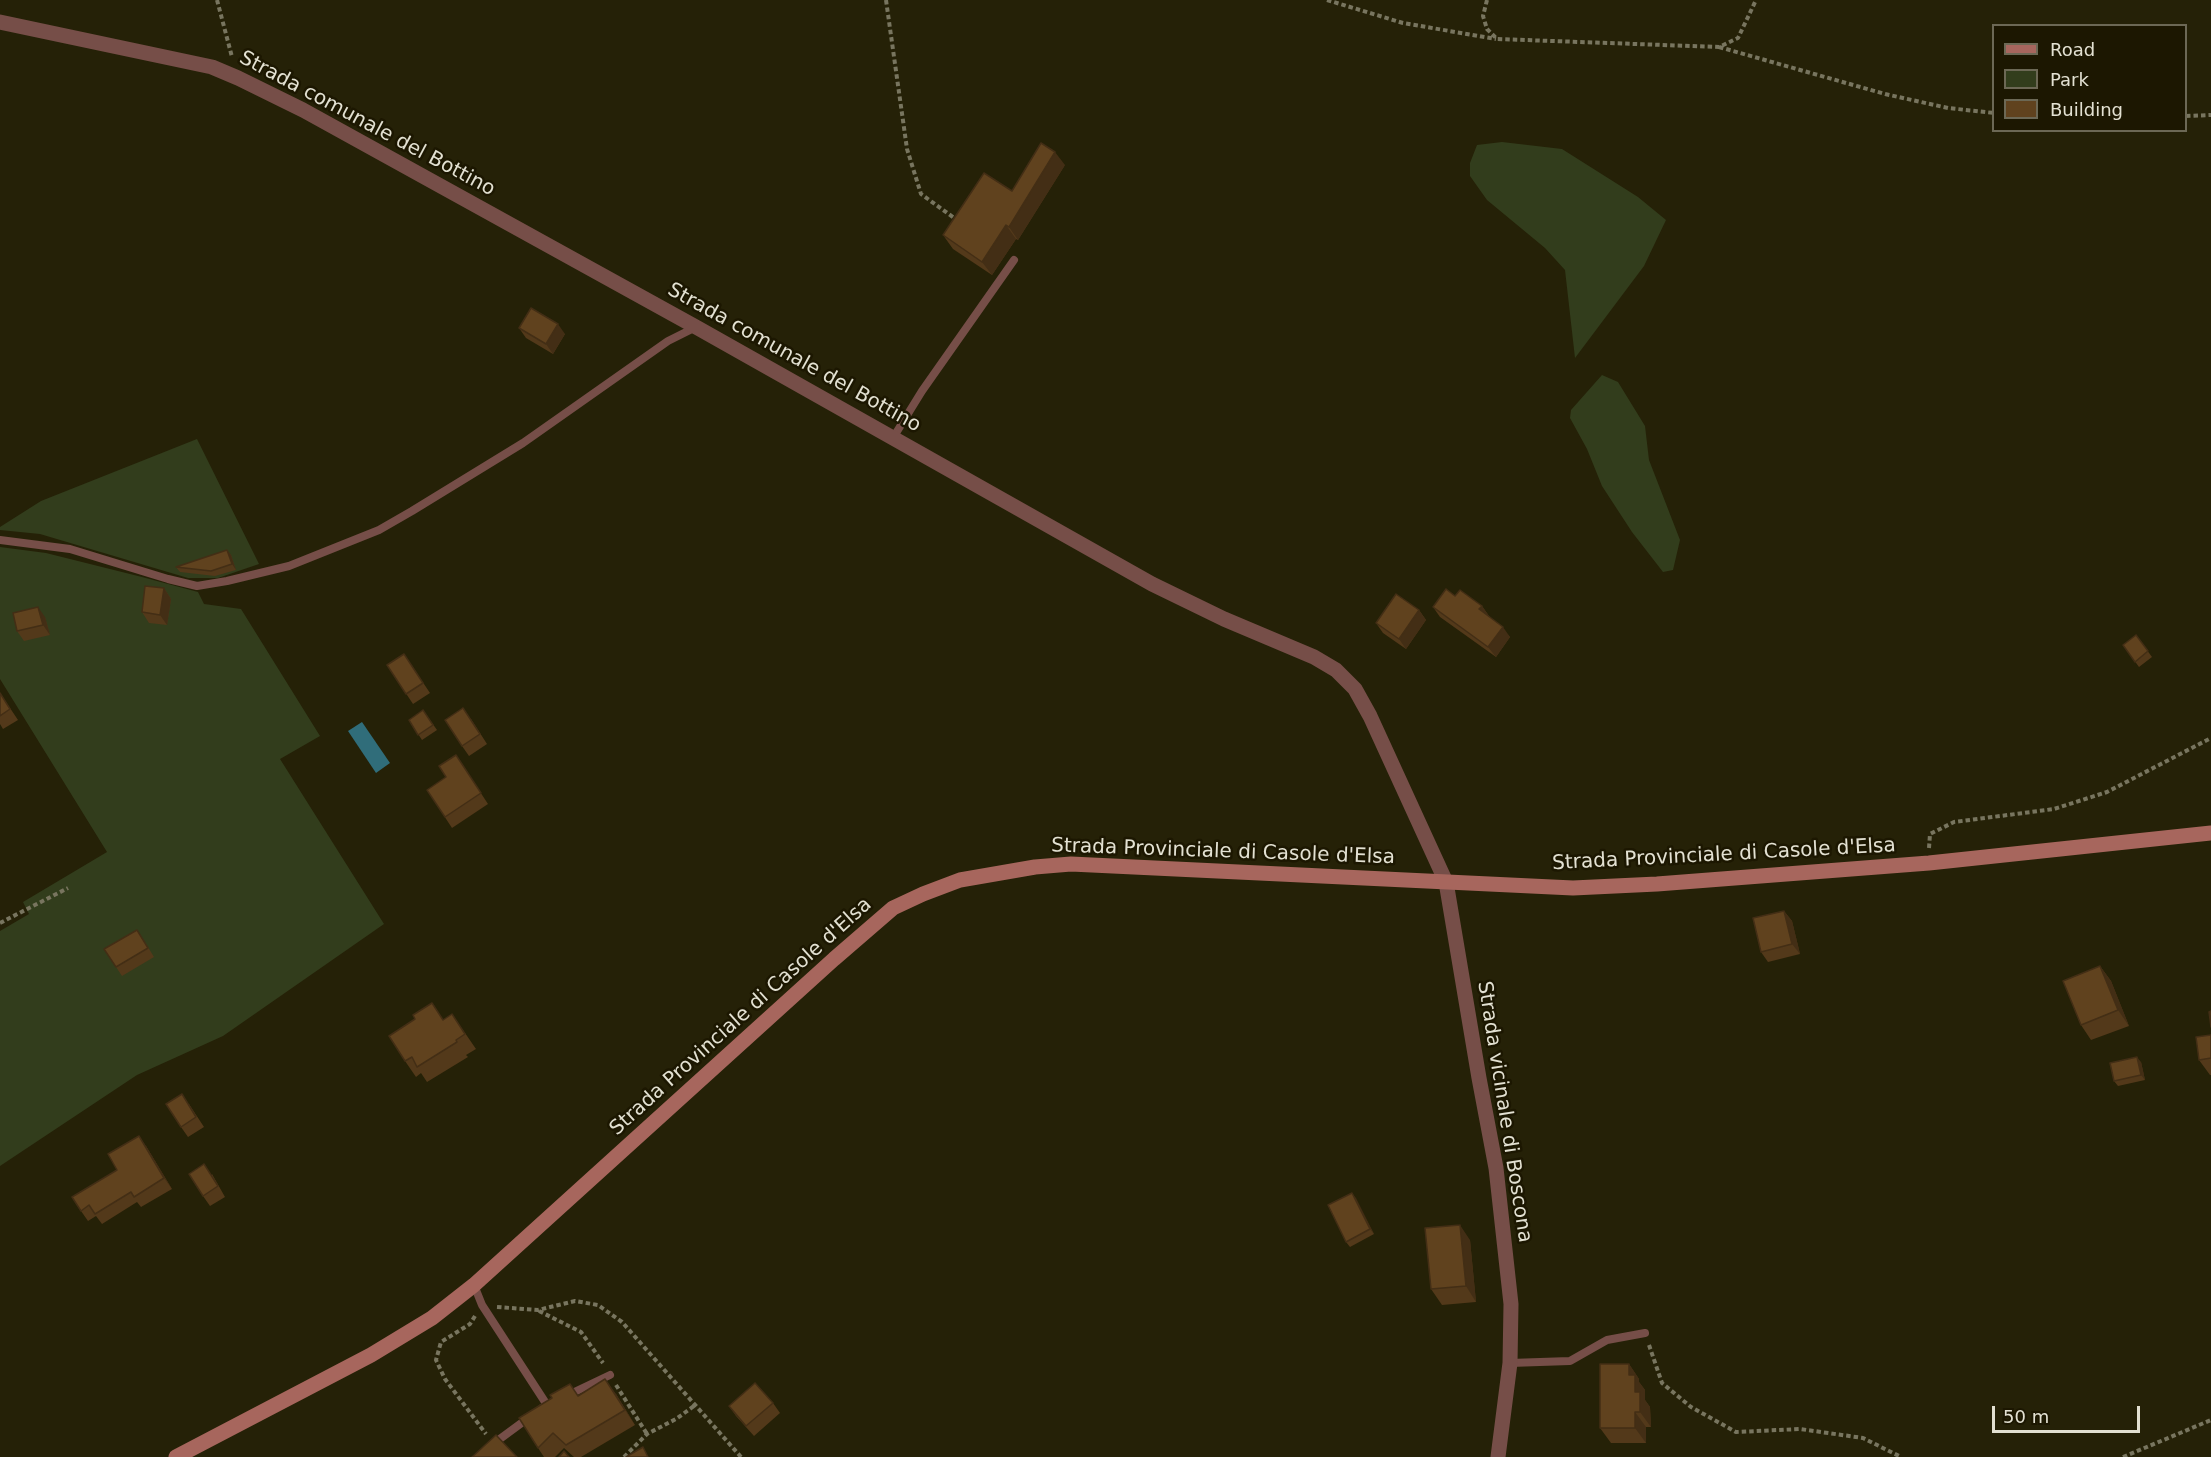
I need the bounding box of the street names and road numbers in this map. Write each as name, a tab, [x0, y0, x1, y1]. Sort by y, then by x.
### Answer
street label: Strada comunale del Bottino	[235, 46, 499, 202]
street label: Strada comunale del Bottino	[663, 278, 925, 438]
street label: Strada Provinciale di Casole d'Elsa	[1051, 834, 1395, 870]
street label: Strada Provinciale di Casole d'Elsa	[1552, 834, 1896, 876]
street label: Strada Provinciale di Casole d'Elsa	[605, 893, 877, 1141]
street label: Strada vicinale di Boscona	[1471, 979, 1537, 1245]

